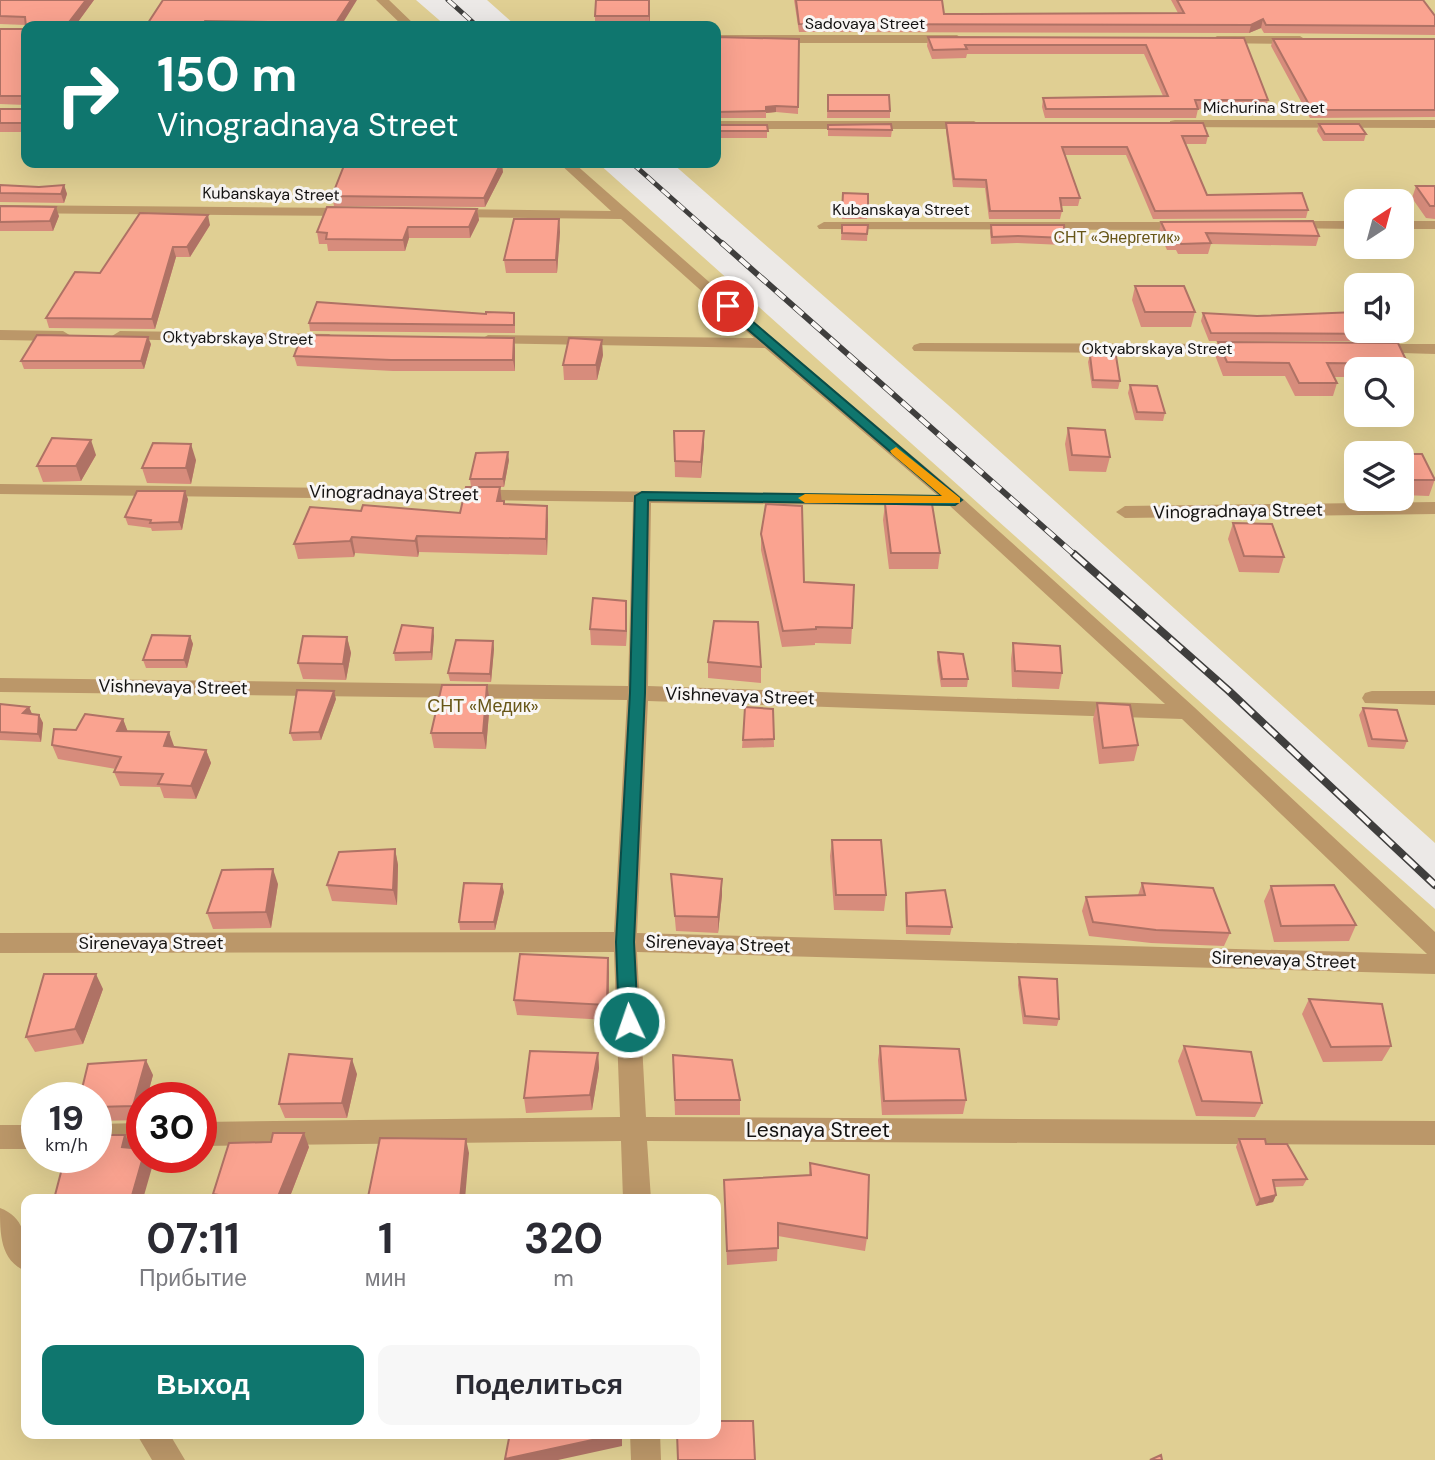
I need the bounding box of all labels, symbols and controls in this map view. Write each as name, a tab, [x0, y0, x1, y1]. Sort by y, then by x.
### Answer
street label: Sadovaya Street	[805, 13, 925, 34]
text: 150 m	[157, 42, 297, 106]
icon: right	[42, 49, 133, 140]
street label: Michurina Street	[1203, 97, 1325, 118]
text: Vinogradnaya Street	[157, 104, 459, 146]
street label: Kubanskaya Street	[202, 182, 340, 206]
north arrow	[1344, 189, 1414, 259]
map controls	[1344, 189, 1414, 511]
street label: Kubanskaya Street	[832, 199, 970, 220]
park label: СНТ «Энергетик»	[1054, 227, 1180, 248]
button: sound	[1344, 273, 1414, 343]
pin	[698, 276, 758, 336]
icon: arrive	[709, 287, 747, 325]
street label: Oktyabrskaya Street	[162, 326, 314, 350]
street label: Oktyabrskaya Street	[1082, 338, 1232, 359]
button: search	[1344, 357, 1414, 427]
button: layers	[1344, 441, 1414, 511]
street label: Vinogradnaya Street	[309, 480, 479, 506]
street label: Vinogradnaya Street	[1153, 498, 1323, 524]
street label: Vishnevaya Street	[98, 674, 248, 700]
street label: Vishnevaya Street	[665, 681, 815, 711]
park label: СНТ «Медик»	[427, 694, 539, 718]
street label: Sirenevaya Street	[645, 929, 791, 959]
street label: Sirenevaya Street	[78, 931, 224, 955]
street label: Sirenevaya Street	[1211, 945, 1357, 975]
position arrow	[592, 985, 666, 1059]
speed limit sign: 30	[126, 1082, 217, 1173]
text: 19	[49, 1095, 84, 1141]
street label: Lesnaya Street	[746, 1116, 890, 1144]
text: km/h	[45, 1133, 88, 1157]
text: 07:11	[146, 1211, 239, 1266]
text: 1	[378, 1211, 393, 1266]
text: 320	[524, 1211, 603, 1266]
text: Прибытие	[139, 1263, 247, 1293]
text: мин	[365, 1263, 406, 1293]
text: m	[553, 1263, 574, 1293]
button: Выход	[42, 1345, 364, 1425]
button: Поделиться	[378, 1345, 700, 1425]

